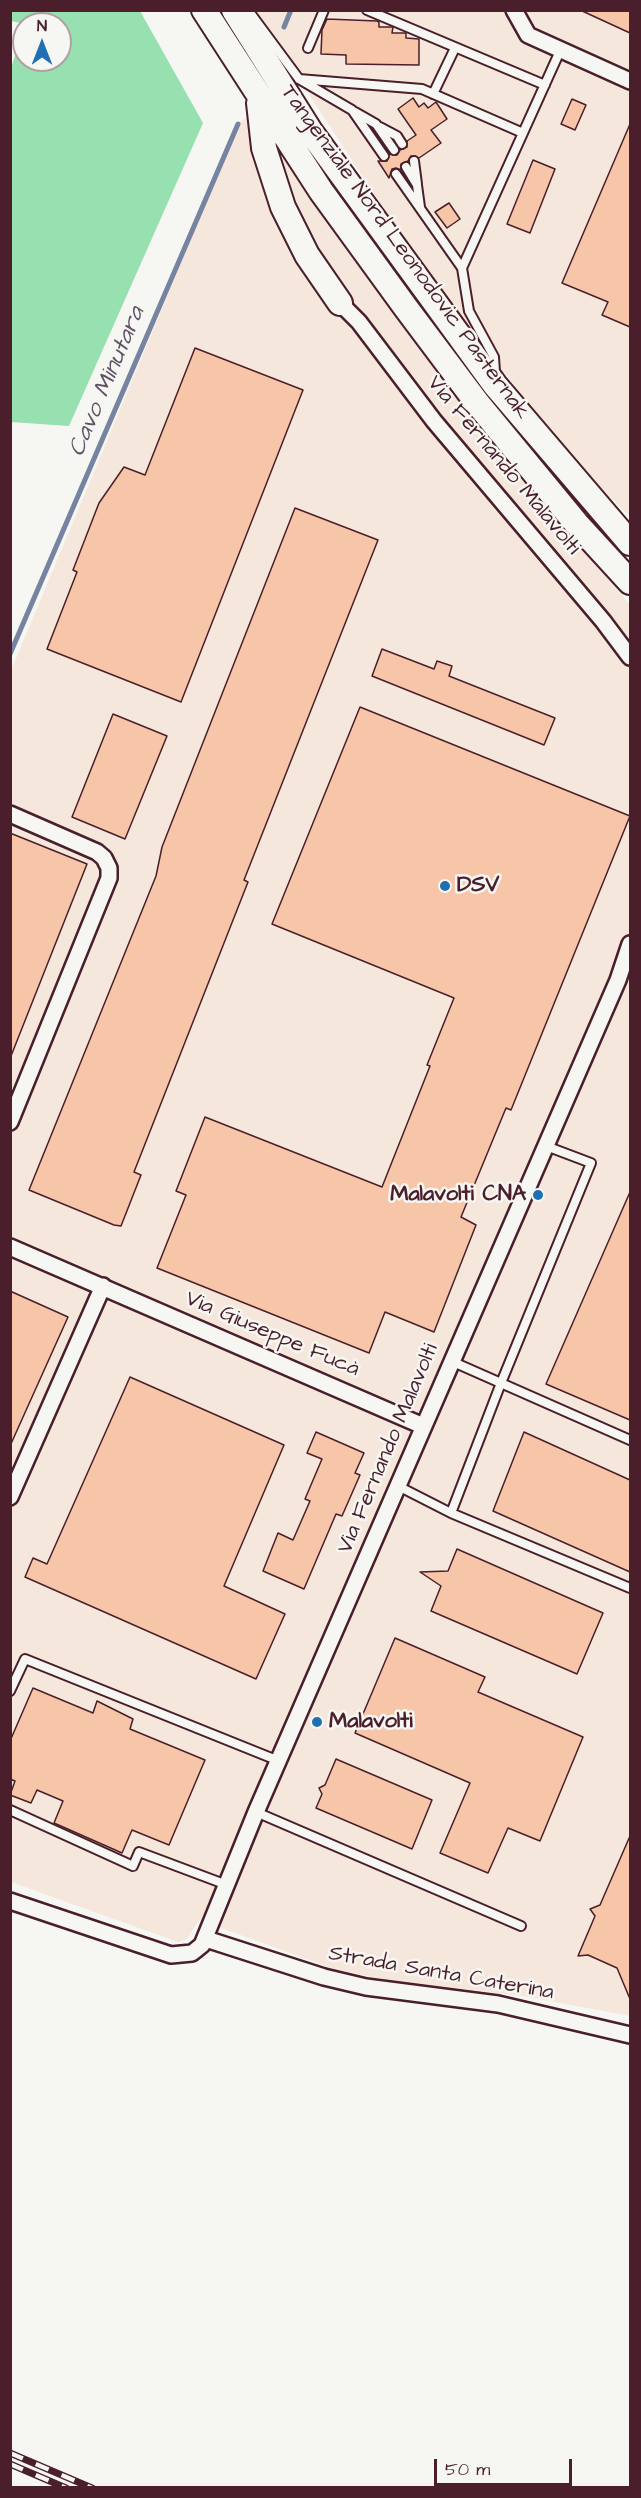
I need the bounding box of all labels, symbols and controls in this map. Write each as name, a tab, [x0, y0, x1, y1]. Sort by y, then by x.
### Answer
north arrow	[12, 12, 72, 72]
text: N	[37, 15, 47, 37]
street label: Tangenziale Nord Leonodovic Pasternak	[274, 81, 534, 425]
water label: Cavo Minutara	[64, 303, 152, 461]
street label: Via Fernando Malavolti	[420, 371, 586, 561]
place label: DSV	[457, 873, 499, 899]
marker: DSV	[438, 879, 452, 893]
place label: Malavolti CNA	[390, 1182, 526, 1208]
marker: Malavolti CNA	[531, 1188, 545, 1202]
street label: Via Giuseppe Fucà	[181, 1286, 363, 1384]
street label: Via Fernando Malavolti	[333, 1340, 445, 1558]
place label: Malavolti	[329, 1709, 413, 1735]
marker: Malavolti	[310, 1715, 324, 1729]
street label: Strada Santa Caterina	[326, 1941, 556, 2007]
scale bar	[437, 2447, 575, 2485]
text: 50 m	[445, 2457, 490, 2482]

